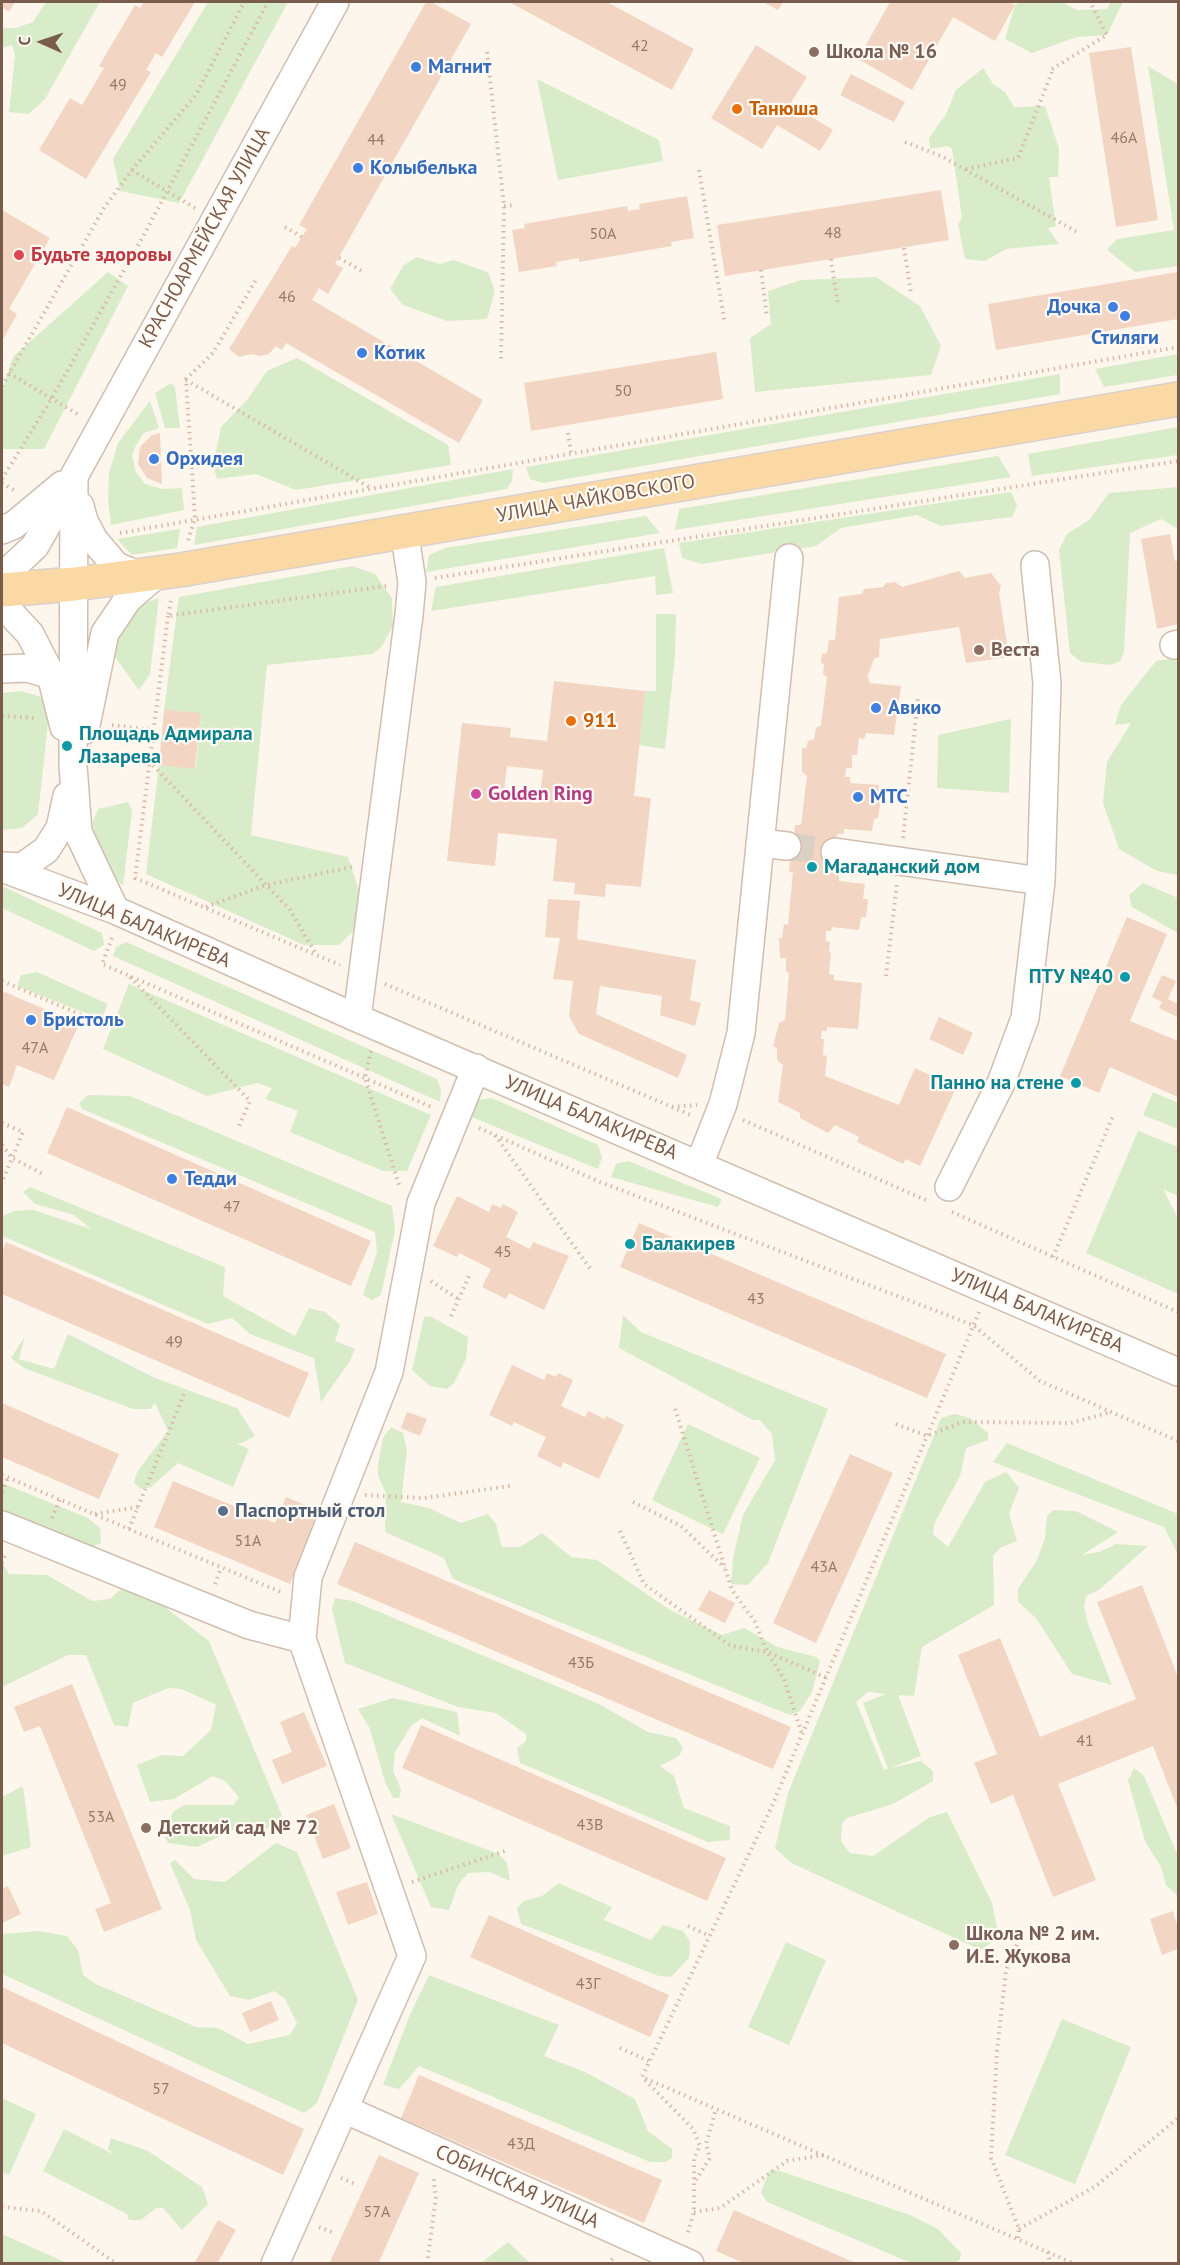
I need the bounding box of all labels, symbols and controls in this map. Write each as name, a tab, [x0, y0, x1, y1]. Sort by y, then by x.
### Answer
north arrow	[12, 12, 72, 72]
text: С	[14, 36, 34, 46]
house number: 42	[631, 36, 649, 56]
place label: Школа № 16	[826, 40, 937, 64]
marker: Школа № 16	[807, 45, 821, 59]
place label: Магнит	[428, 55, 491, 79]
marker: Магнит	[409, 60, 423, 74]
house number: 49	[109, 75, 127, 95]
place label: Танюша	[749, 97, 818, 121]
marker: Танюша	[730, 102, 744, 116]
street label: КРАСНОАРМЕЙСКАЯ УЛИЦА	[134, 124, 276, 352]
house number: 46А	[1111, 128, 1137, 148]
house number: 44	[367, 130, 385, 150]
place label: Колыбелька	[370, 156, 477, 180]
marker: Колыбелька	[351, 161, 365, 175]
house number: 48	[824, 223, 842, 243]
house number: 50А	[590, 224, 616, 244]
place label: Будьте здоровы	[31, 243, 172, 267]
marker: Будьте здоровы	[12, 248, 26, 262]
house number: 46	[278, 287, 296, 307]
place label: Дочка	[1047, 295, 1101, 319]
marker: Дочка	[1106, 300, 1120, 314]
marker: Стиляги	[1118, 309, 1132, 323]
place label: Стиляги	[1091, 326, 1159, 350]
place label: Котик	[374, 341, 425, 365]
marker: Котик	[355, 346, 369, 360]
house number: 50	[614, 381, 632, 401]
place label: Орхидея	[166, 447, 243, 471]
marker: Орхидея	[147, 452, 161, 466]
street label: УЛИЦА ЧАЙКОВСКОГО	[495, 470, 697, 528]
place label: Веста	[991, 638, 1040, 662]
marker: Веста	[972, 643, 986, 657]
place label: Авико	[888, 696, 941, 720]
marker: Авико	[869, 701, 883, 715]
place label: 911	[583, 709, 617, 733]
marker: 911	[564, 714, 578, 728]
place label: Площадь Адмирала Лазарева	[79, 722, 253, 769]
marker: Площадь Адмирала Лазарева	[60, 739, 74, 753]
place label: Golden Ring	[488, 782, 593, 806]
place label: МТС	[870, 785, 908, 809]
marker: Golden Ring	[469, 787, 483, 801]
marker: МТС	[851, 790, 865, 804]
place label: Магаданский дом	[824, 855, 980, 879]
marker: Магаданский дом	[805, 860, 819, 874]
street label: УЛИЦА БАЛАКИРЕВА	[54, 879, 234, 973]
place label: ПТУ №40	[1029, 965, 1113, 989]
marker: ПТУ №40	[1118, 970, 1132, 984]
place label: Бристоль	[43, 1008, 124, 1032]
marker: Бристоль	[24, 1013, 38, 1027]
house number: 47А	[22, 1038, 48, 1058]
street label: УЛИЦА БАЛАКИРЕВА	[501, 1071, 681, 1165]
place label: Панно на стене	[930, 1071, 1064, 1095]
marker: Панно на стене	[1069, 1076, 1083, 1090]
place label: Тедди	[184, 1167, 237, 1191]
marker: Тедди	[165, 1172, 179, 1186]
house number: 47	[223, 1197, 241, 1217]
place label: Балакирев	[642, 1232, 735, 1256]
marker: Балакирев	[623, 1237, 637, 1251]
house number: 45	[494, 1242, 512, 1262]
street label: УЛИЦА БАЛАКИРЕВА	[947, 1264, 1127, 1358]
house number: 43	[747, 1289, 765, 1309]
house number: 49	[165, 1332, 183, 1352]
place label: Паспортный стол	[235, 1499, 385, 1523]
marker: Паспортный стол	[216, 1504, 230, 1518]
house number: 51А	[235, 1531, 261, 1551]
house number: 43А	[811, 1557, 837, 1577]
house number: 43Б	[568, 1653, 594, 1673]
house number: 41	[1076, 1731, 1094, 1751]
house number: 53А	[88, 1807, 114, 1827]
house number: 43В	[577, 1815, 603, 1835]
place label: Детский сад № 72	[158, 1816, 318, 1840]
marker: Детский сад № 72	[139, 1821, 153, 1835]
place label: Школа № 2 им. И.Е. Жукова	[966, 1922, 1100, 1969]
marker: Школа № 2 им. И.Е. Жукова	[947, 1938, 961, 1952]
house number: 43Г	[576, 1974, 600, 1994]
house number: 57	[152, 2079, 170, 2099]
house number: 43Д	[507, 2134, 535, 2154]
street label: СОБИНСКАЯ УЛИЦА	[431, 2140, 603, 2234]
house number: 57А	[364, 2202, 390, 2222]

